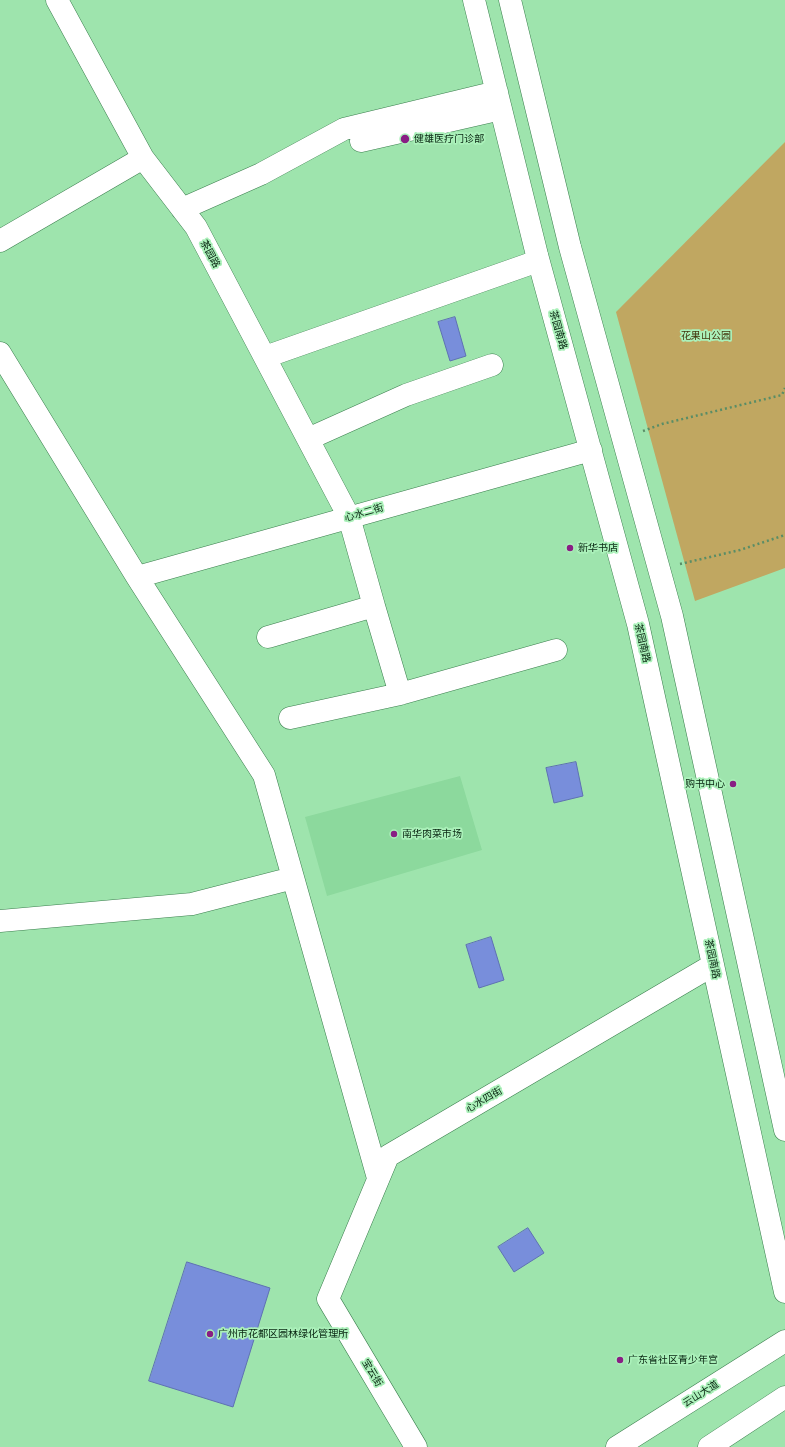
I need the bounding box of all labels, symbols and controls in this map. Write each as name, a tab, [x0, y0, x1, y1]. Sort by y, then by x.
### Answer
marker: 健雄医疗门诊部	[399, 133, 411, 145]
place label: 健雄医疗门诊部	[414, 133, 484, 145]
street label: 茶园路	[198, 238, 222, 270]
street label: 茶园南路	[547, 309, 569, 351]
park label: 花果山公园	[681, 330, 731, 342]
street label: 心水二街	[343, 502, 385, 524]
place label: 新华书店	[578, 542, 618, 554]
marker: 新华书店	[565, 543, 575, 553]
street label: 茶园南路	[632, 622, 652, 664]
place label: 购书中心	[685, 778, 725, 790]
marker: 购书中心	[728, 779, 738, 789]
place label: 南华肉菜市场	[402, 828, 462, 840]
marker: 南华肉菜市场	[389, 829, 399, 839]
street label: 茶园南路	[702, 938, 722, 980]
street label: 心水四街	[464, 1085, 504, 1115]
place label: 广州市花都区园林绿化管理所	[218, 1328, 348, 1340]
marker: 广州市花都区园林绿化管理所	[205, 1329, 215, 1339]
place label: 广东省社区青少年宫	[628, 1354, 718, 1366]
marker: 广东省社区青少年宫	[615, 1355, 625, 1365]
street label: 宝云街	[359, 1357, 385, 1389]
street label: 云山大道	[681, 1378, 721, 1410]

